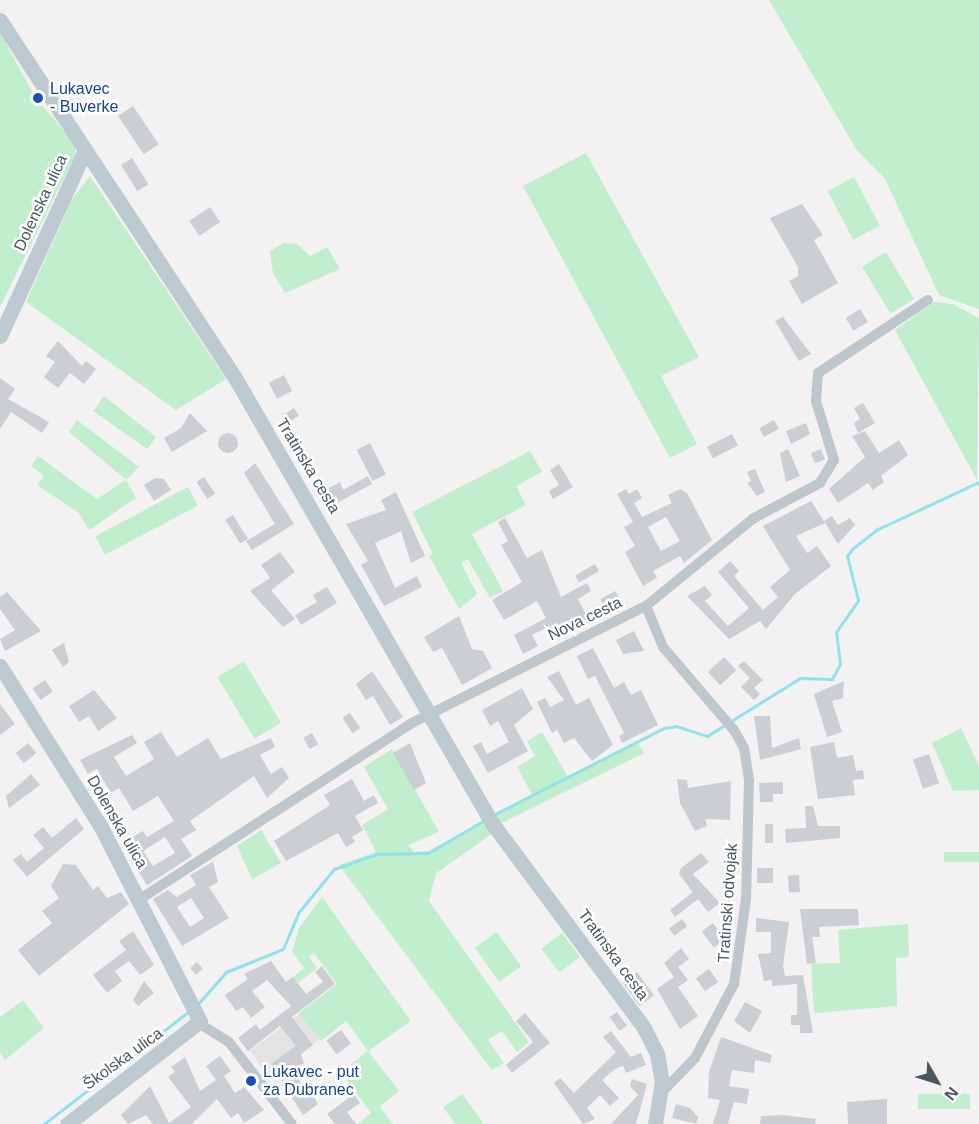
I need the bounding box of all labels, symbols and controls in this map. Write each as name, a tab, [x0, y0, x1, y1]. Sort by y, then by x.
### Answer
place label: Lukavec - Buverke	[50, 79, 118, 117]
marker: Lukavec - Buverke	[31, 91, 45, 105]
street label: Dolenska ulica	[10, 152, 72, 254]
street label: Tratinska cesta	[272, 415, 344, 517]
street label: Nova cesta	[545, 593, 625, 645]
street label: Dolenska ulica	[83, 772, 151, 872]
street label: Tratinski odvojak	[714, 843, 742, 963]
street label: Tratinska cesta	[574, 906, 652, 1004]
street label: Školska ulica	[80, 1024, 166, 1094]
north arrow	[907, 1052, 967, 1112]
place label: Lukavec - put za Dubranec	[263, 1062, 359, 1100]
marker: Lukavec - put za Dubranec	[244, 1074, 258, 1088]
text: N	[941, 1084, 962, 1103]

